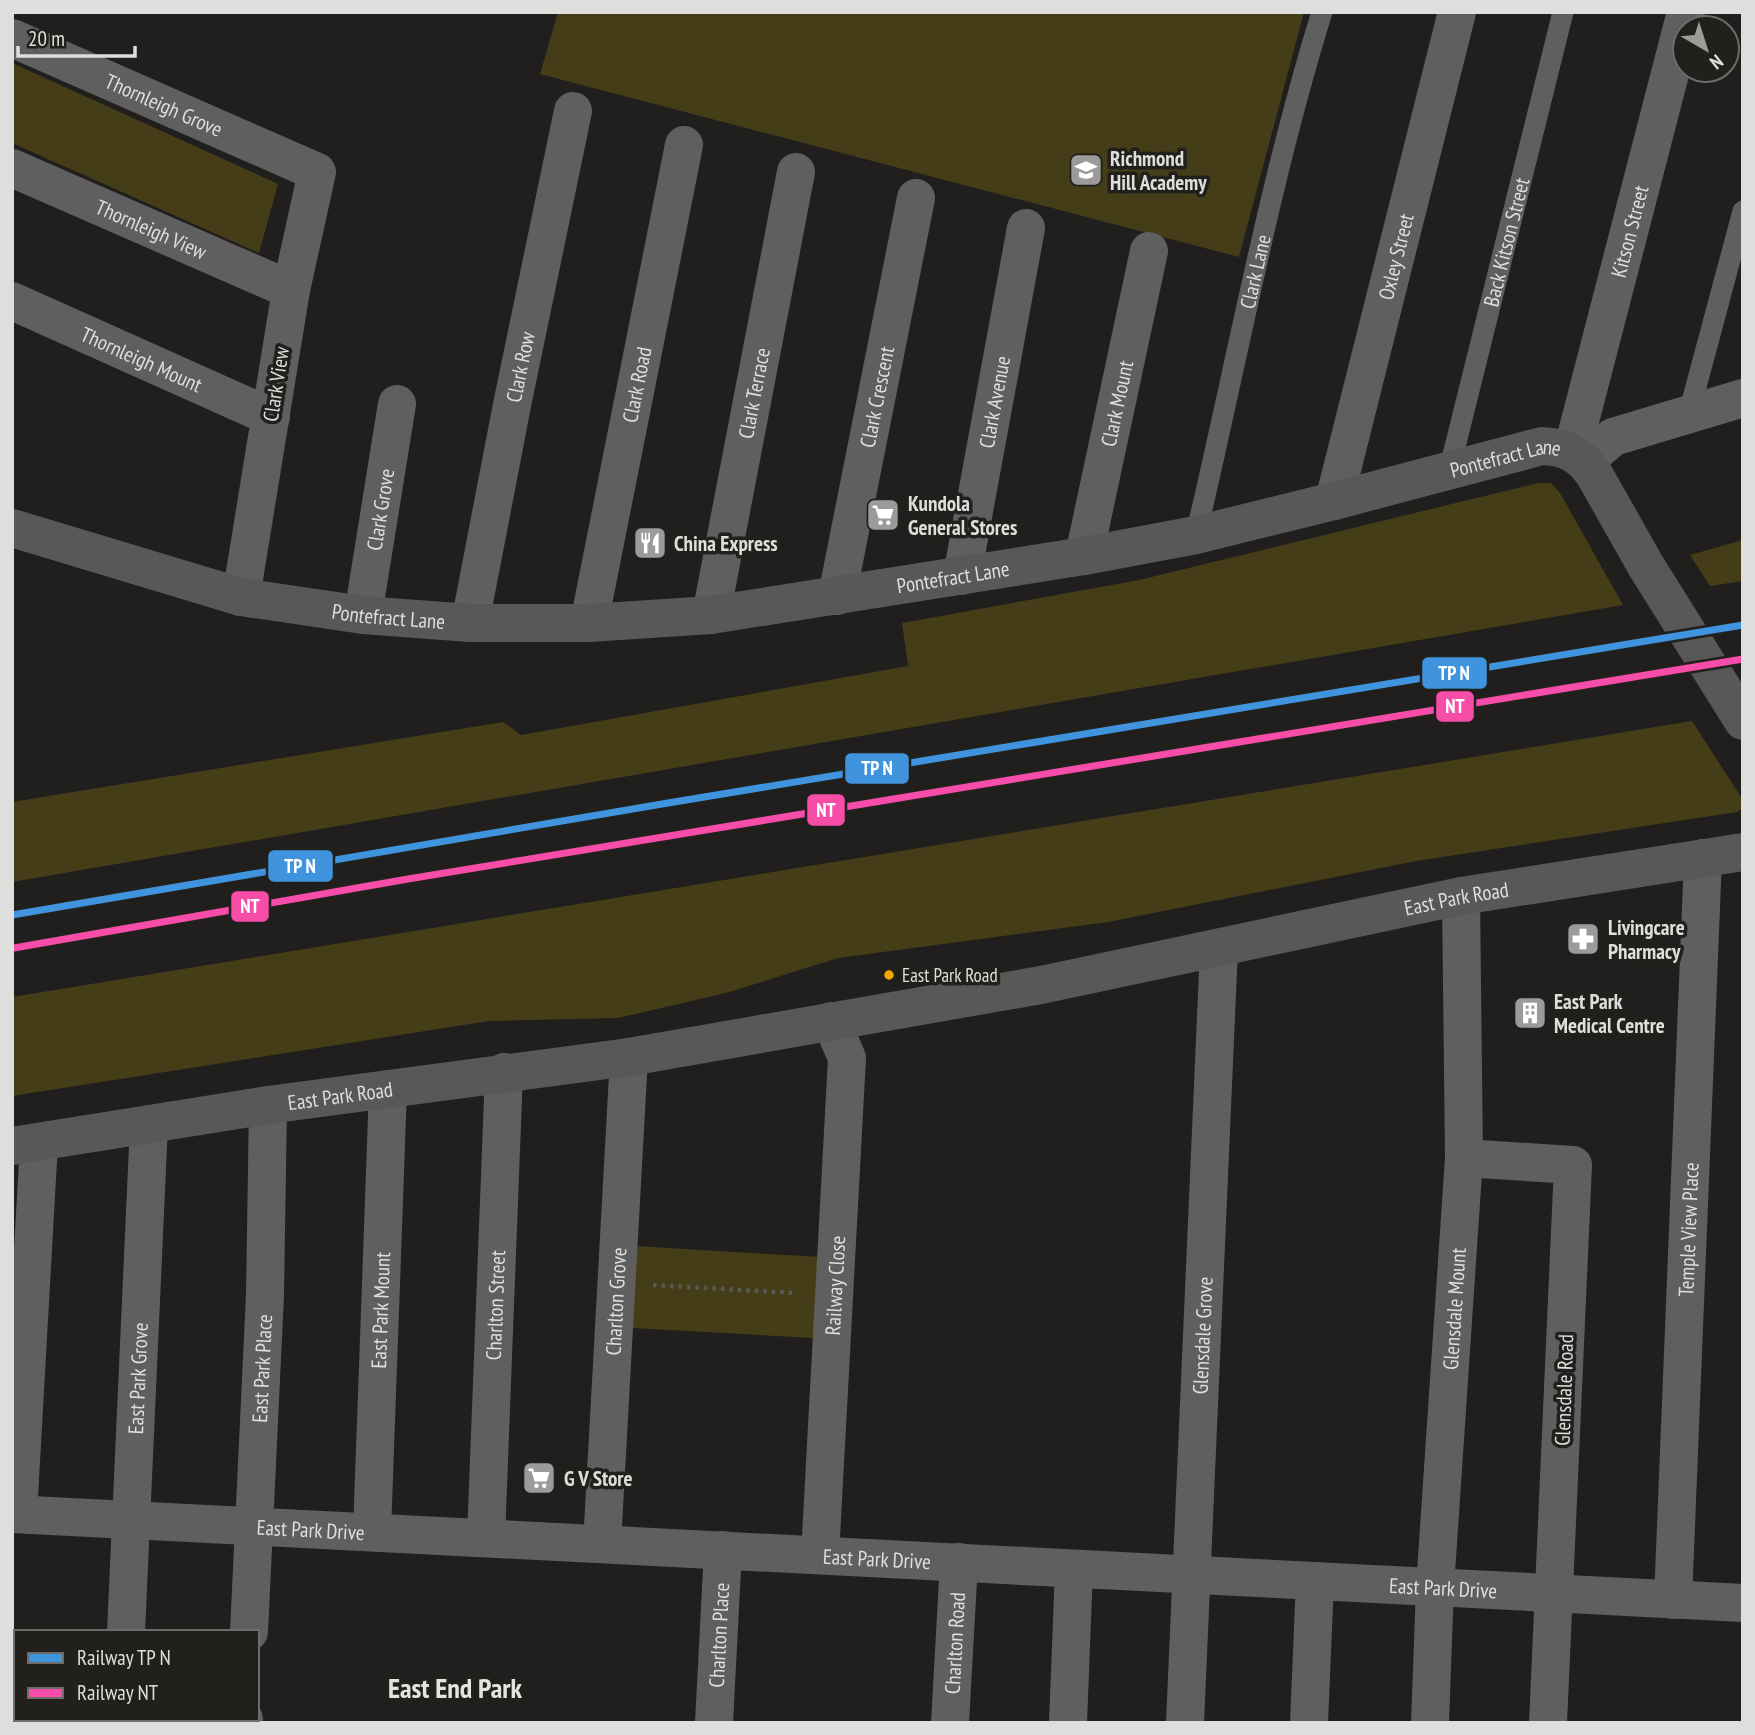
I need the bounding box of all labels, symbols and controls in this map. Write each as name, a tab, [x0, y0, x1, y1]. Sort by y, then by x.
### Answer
scale bar	[18, 14, 135, 58]
north arrow	[1671, 14, 1741, 84]
text: 20 m	[28, 25, 65, 52]
text: N	[1705, 50, 1728, 75]
street label: Thornleigh Grove	[101, 67, 227, 142]
place label: Richmond Hill Academy	[1110, 145, 1207, 196]
school or university icon: Richmond Hill Academy	[1067, 151, 1105, 189]
street label: Back Kitson Street	[1477, 174, 1535, 309]
street label: Kitson Street	[1604, 182, 1654, 280]
street label: Thornleigh View	[92, 193, 211, 265]
street label: Oxley Street	[1372, 210, 1419, 303]
street label: Clark Lane	[1233, 232, 1276, 311]
street label: Thornleigh Mount	[77, 320, 207, 398]
street label: Clark Row	[499, 329, 541, 405]
street label: Clark View	[257, 344, 295, 423]
street label: Clark Road	[616, 344, 657, 425]
street label: Clark Crescent	[853, 344, 900, 450]
street label: Clark Terrace	[732, 345, 776, 441]
street label: Clark Avenue	[972, 354, 1016, 450]
street label: Clark Mount	[1094, 358, 1139, 449]
street label: Pontefract Lane	[1447, 433, 1563, 483]
street label: Clark Grove	[360, 466, 400, 552]
place label: Kundola General Stores	[908, 490, 1017, 541]
supermarket icon: Kundola General Stores	[864, 496, 902, 534]
restaurant icon: China Express	[631, 524, 669, 562]
place label: China Express	[674, 530, 778, 557]
street label: Pontefract Lane	[895, 555, 1011, 599]
street label: Pontefract Lane	[330, 597, 446, 635]
line badge: TP N	[1421, 656, 1488, 690]
text: TP N	[1438, 661, 1470, 685]
line badge: NT	[1435, 690, 1475, 723]
text: NT	[1445, 694, 1465, 718]
line badge: TP N	[844, 752, 910, 785]
text: TP N	[861, 756, 893, 780]
line badge: NT	[806, 793, 846, 827]
text: NT	[816, 798, 836, 822]
line badge: TP N	[267, 849, 334, 883]
text: TP N	[284, 854, 316, 878]
street label: East Park Road	[1402, 875, 1510, 921]
line badge: NT	[230, 890, 270, 923]
text: NT	[240, 894, 260, 918]
place label: Livingcare Pharmacy	[1608, 914, 1685, 965]
pharmacy icon: Livingcare Pharmacy	[1564, 920, 1602, 958]
place label: East Park Road	[902, 963, 998, 987]
marker: East Park Road	[882, 968, 896, 982]
place label: East Park Medical Centre	[1554, 988, 1665, 1039]
building icon: East Park Medical Centre	[1511, 994, 1549, 1032]
street label: East Park Road	[286, 1075, 394, 1116]
street label: Temple View Place	[1672, 1162, 1704, 1297]
street label: Railway Close	[818, 1235, 851, 1336]
street label: Charlton Grove	[599, 1247, 632, 1356]
street label: Glensdale Mount	[1436, 1247, 1471, 1371]
street label: Charlton Street	[479, 1250, 511, 1361]
street label: East Park Mount	[364, 1251, 396, 1369]
street label: Glensdale Grove	[1186, 1276, 1218, 1395]
street label: East Park Place	[245, 1313, 278, 1423]
street label: East Park Grove	[121, 1322, 154, 1435]
street label: Glensdale Road	[1549, 1334, 1579, 1446]
supermarket icon: G V Store	[520, 1459, 558, 1497]
place label: G V Store	[564, 1465, 632, 1492]
street label: East Park Drive	[256, 1513, 365, 1546]
street label: East Park Drive	[822, 1542, 932, 1575]
street label: East Park Drive	[1388, 1571, 1498, 1604]
street label: Charlton Place	[702, 1582, 735, 1688]
street label: Charlton Road	[938, 1591, 971, 1695]
legend	[14, 1630, 259, 1721]
text: Railway TP N	[77, 1644, 171, 1671]
district label: East End Park	[388, 1669, 523, 1706]
text: Railway NT	[77, 1679, 159, 1706]

